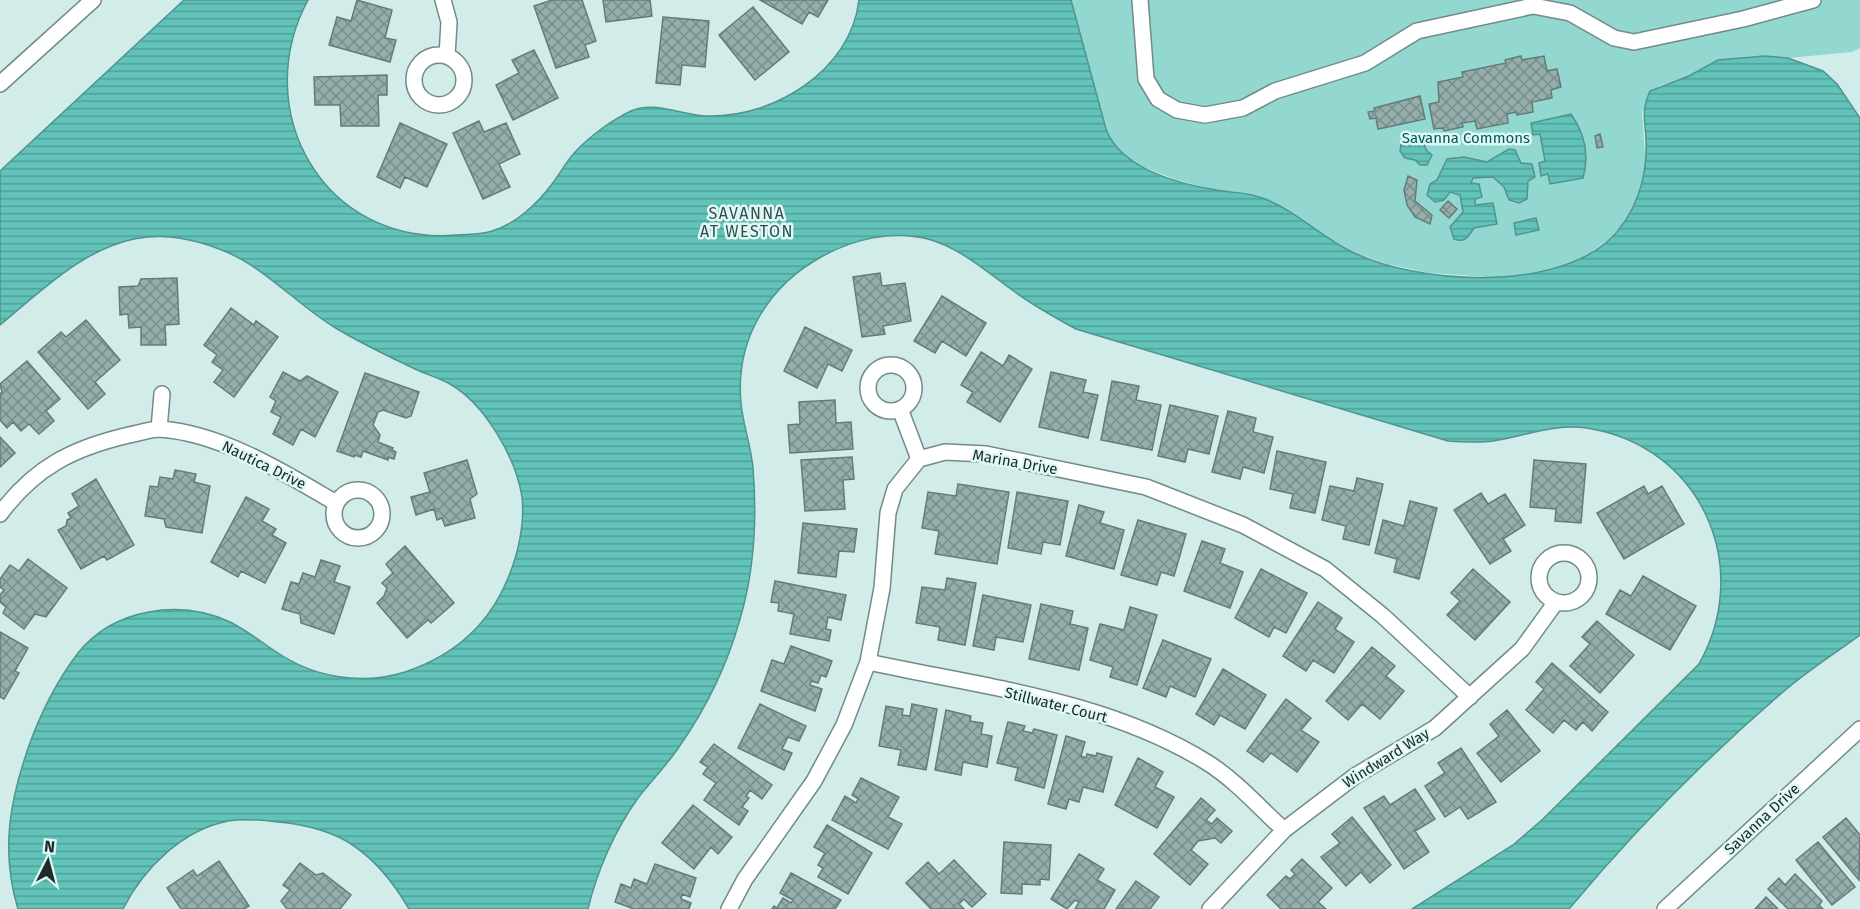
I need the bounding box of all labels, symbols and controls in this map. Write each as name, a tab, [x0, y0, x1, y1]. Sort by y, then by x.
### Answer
park label: Savanna Commons	[1402, 129, 1530, 147]
district label: SAVANNA AT WESTON	[700, 204, 794, 241]
street label: Nautica Drive	[219, 437, 309, 493]
street label: Marina Drive	[971, 446, 1059, 478]
street label: Stillwater Court	[1003, 684, 1110, 727]
street label: Windward Way	[1339, 724, 1433, 792]
street label: Savanna Drive	[1721, 780, 1803, 858]
north arrow	[18, 831, 78, 891]
text: N	[43, 837, 56, 857]

